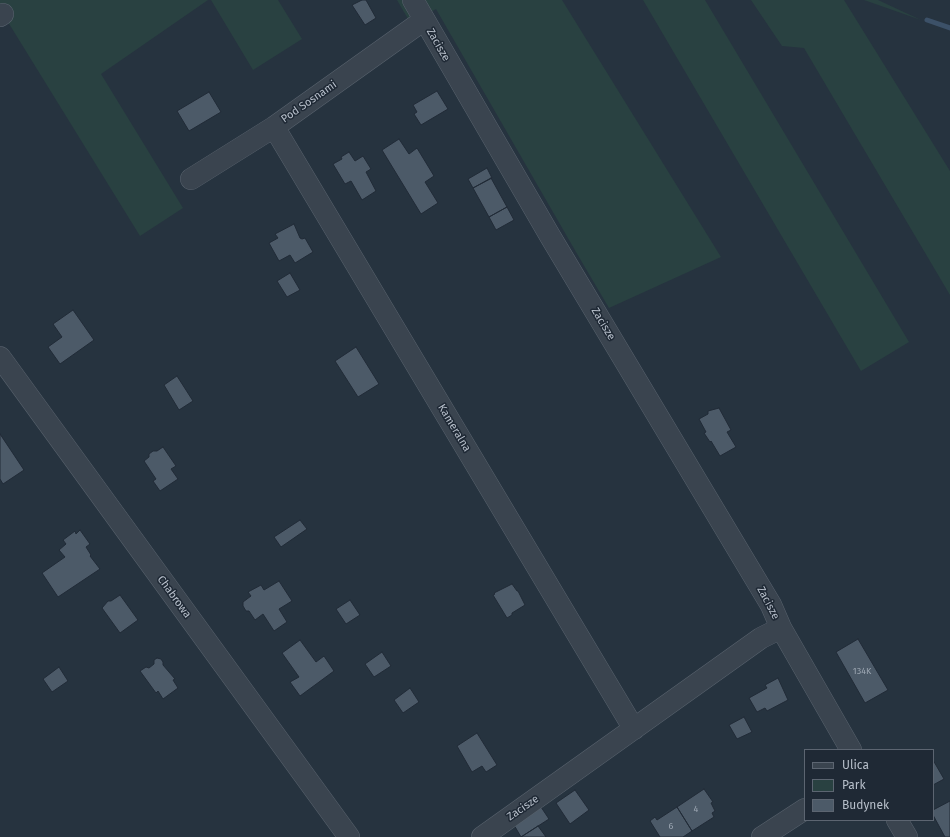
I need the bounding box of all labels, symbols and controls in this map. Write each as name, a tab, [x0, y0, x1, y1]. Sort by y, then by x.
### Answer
street label: Zacisze	[423, 26, 453, 64]
street label: Pod Sosnami	[279, 78, 339, 126]
street label: Zacisze	[588, 305, 618, 343]
street label: Kameralna	[435, 402, 473, 454]
street label: Chabrowa	[154, 573, 194, 621]
street label: Zacisze	[754, 584, 782, 622]
house number: 134K	[853, 666, 871, 676]
legend	[804, 749, 934, 821]
text: Ulica	[842, 758, 869, 772]
text: Park	[842, 778, 866, 792]
street label: Zacisze	[505, 792, 541, 824]
text: Budynek	[842, 798, 889, 812]
house number: 4	[694, 804, 698, 814]
house number: 6	[669, 821, 673, 831]

